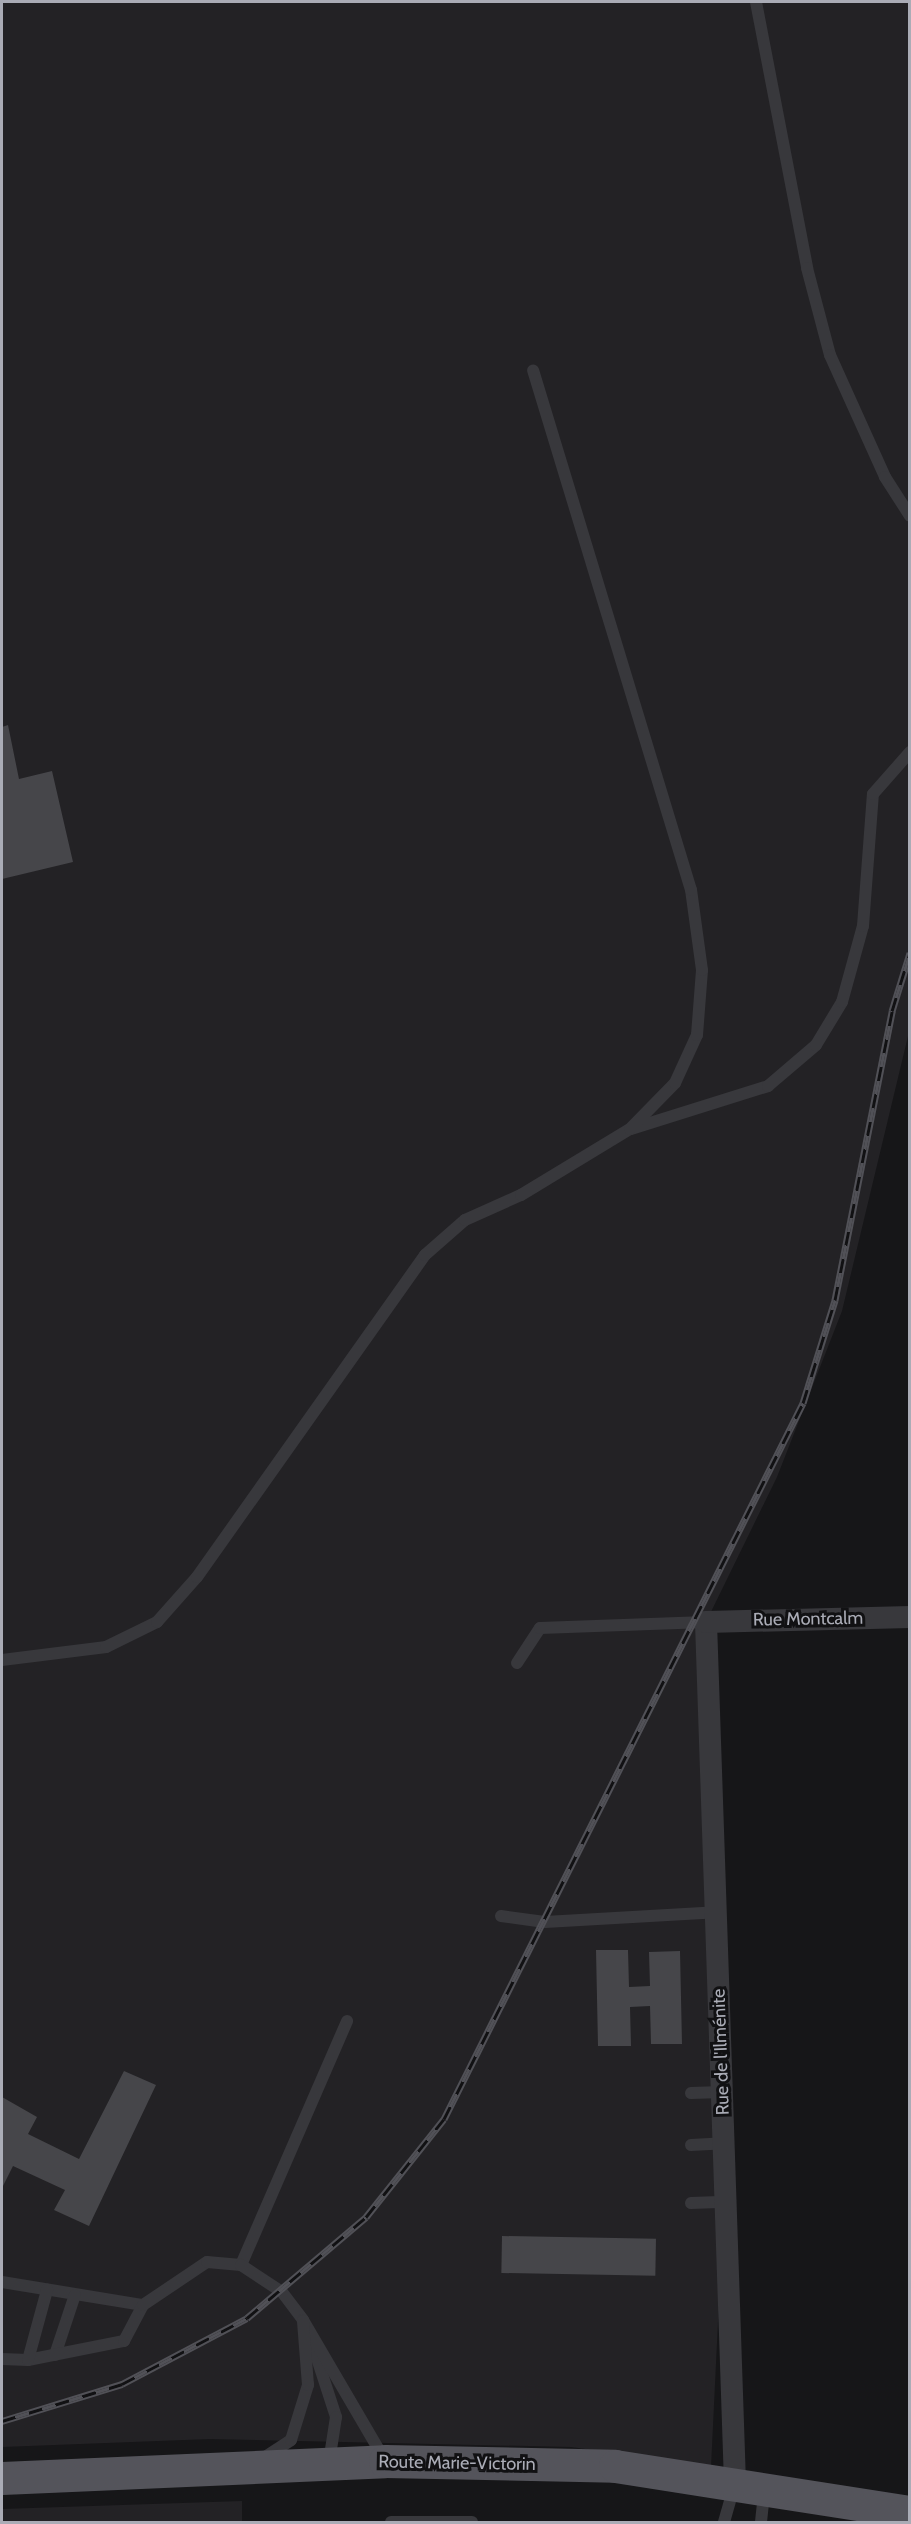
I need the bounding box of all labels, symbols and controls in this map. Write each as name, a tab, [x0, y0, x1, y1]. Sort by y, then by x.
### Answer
street label: Rue Montcalm	[753, 1607, 863, 1631]
street label: Rue de l'Ilménite	[708, 1988, 734, 2116]
street label: Route Marie-Victorin	[378, 2451, 536, 2475]

